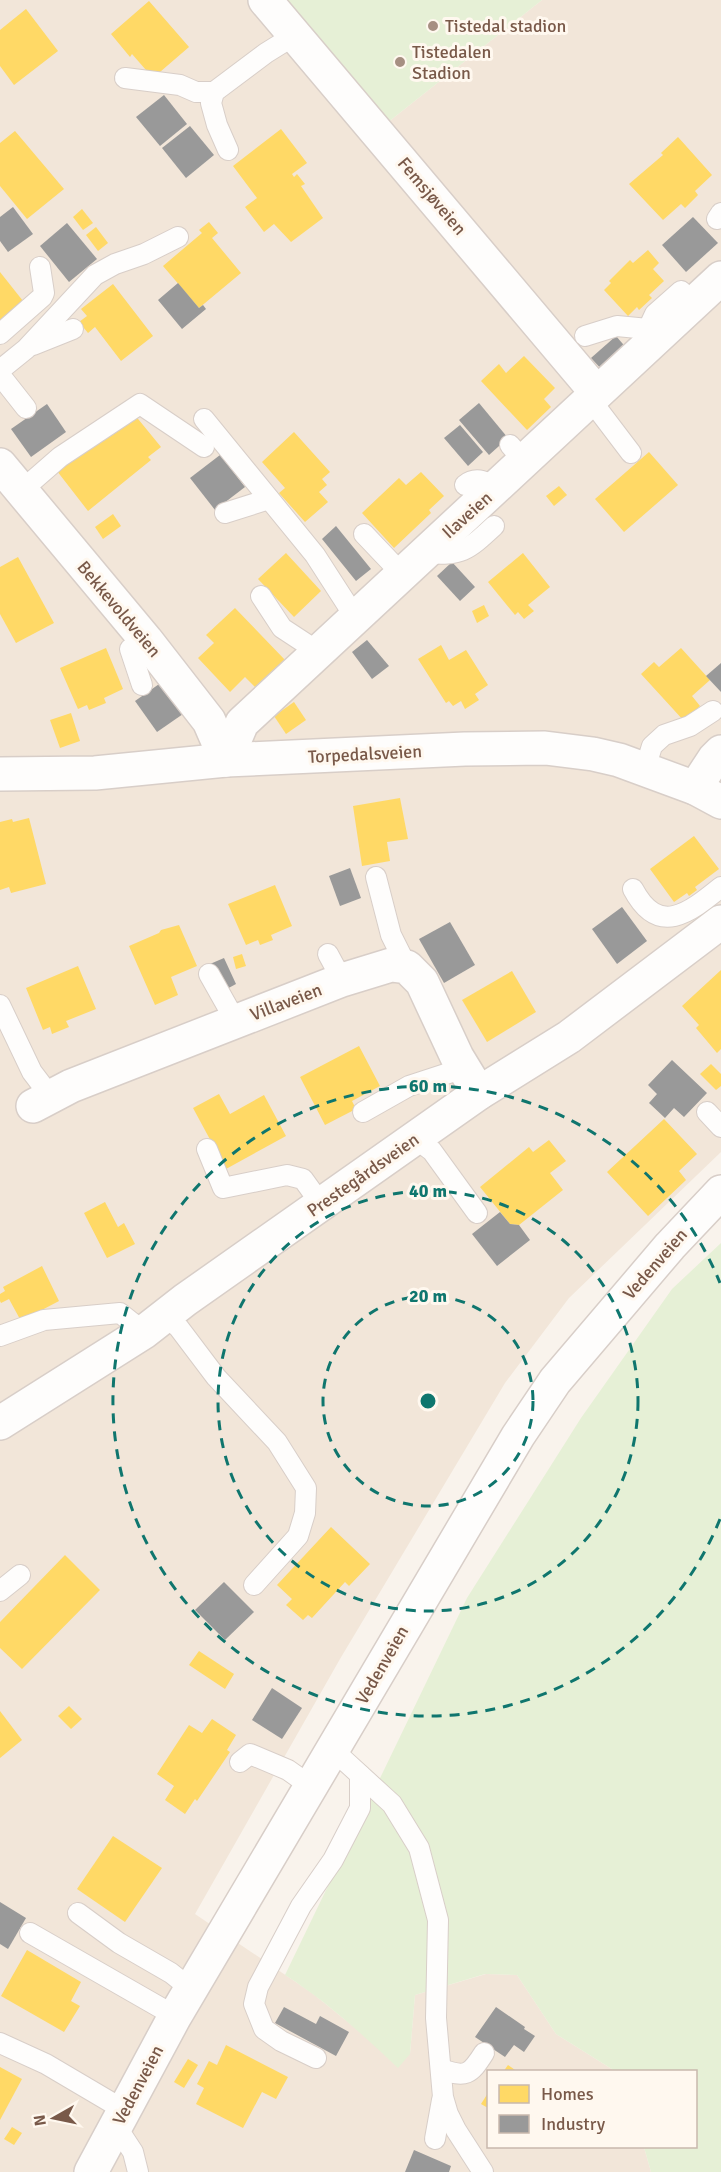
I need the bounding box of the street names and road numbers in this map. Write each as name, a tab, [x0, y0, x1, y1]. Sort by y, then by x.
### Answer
street label: Femsjøveien	[393, 153, 471, 239]
street label: Ilaveien	[437, 487, 497, 543]
street label: Bekkevoldveien	[72, 556, 166, 662]
street label: Torpedalsveien	[307, 740, 423, 768]
street label: Villaveien	[247, 978, 325, 1026]
street label: Prestegårdsveien	[303, 1128, 423, 1222]
street label: Vedenveien	[618, 1224, 692, 1304]
street label: Vedenveien	[351, 1622, 413, 1708]
street label: Vedenveien	[108, 2041, 168, 2129]

